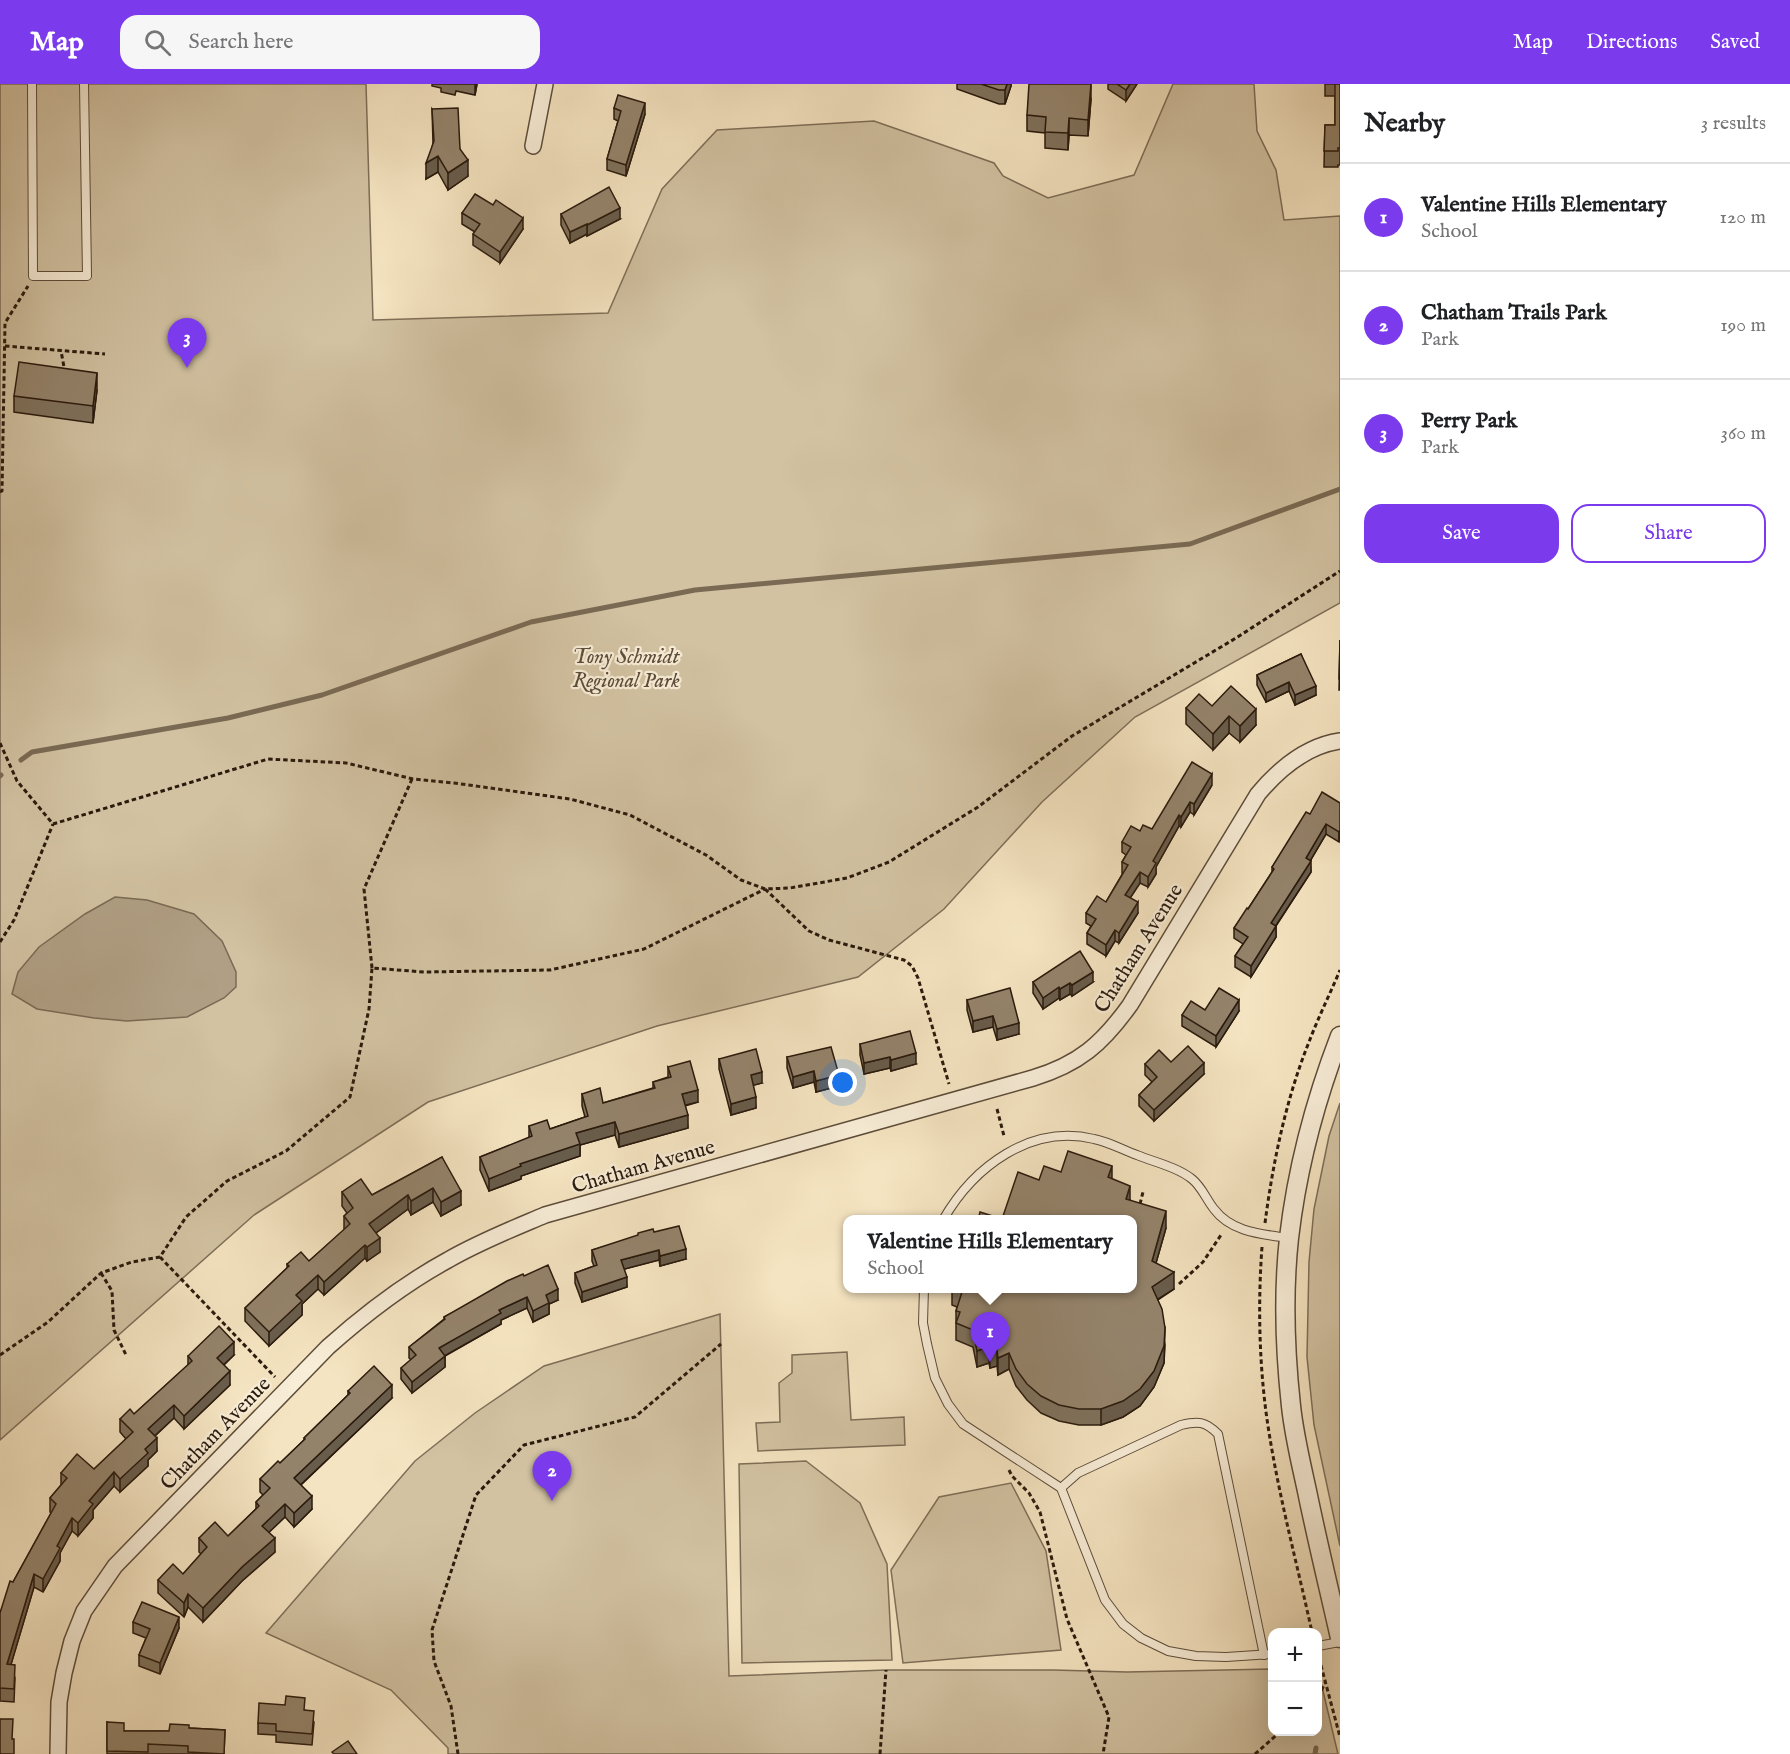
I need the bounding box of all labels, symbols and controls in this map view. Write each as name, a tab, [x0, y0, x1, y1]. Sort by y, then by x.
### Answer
search box	[120, 15, 540, 69]
text: Map	[30, 25, 84, 60]
icon: search	[141, 26, 174, 59]
text: Search here	[189, 28, 293, 56]
text: Map	[1513, 29, 1553, 56]
text: Directions	[1586, 29, 1677, 56]
text: Saved	[1710, 29, 1760, 56]
text: Nearby	[1364, 107, 1445, 140]
text: 3 results	[1701, 111, 1766, 136]
text: Valentine Hills Elementary	[1421, 191, 1667, 219]
text: 1	[1380, 205, 1387, 230]
text: 120 m	[1720, 205, 1766, 230]
text: School	[1421, 219, 1477, 244]
text: Chatham Trails Park	[1421, 299, 1607, 327]
text: 2	[1379, 313, 1388, 338]
text: 190 m	[1720, 313, 1766, 338]
pin: 3	[168, 318, 207, 368]
text: Park	[1421, 327, 1459, 352]
text: Perry Park	[1421, 407, 1517, 435]
text: 3	[1380, 421, 1387, 446]
text: 360 m	[1720, 421, 1766, 446]
text: Park	[1421, 435, 1459, 460]
button: Save	[1364, 504, 1559, 563]
button: Share	[1571, 504, 1766, 563]
park label: Tony Schmidt Regional Park	[572, 644, 681, 695]
street label: Chatham Avenue	[1089, 879, 1190, 1019]
your location	[828, 1068, 857, 1097]
street label: Chatham Avenue	[569, 1134, 718, 1201]
popup	[843, 1215, 1137, 1293]
text: Valentine Hills Elementary	[867, 1228, 1113, 1256]
text: School	[867, 1256, 924, 1281]
pin: 1	[970, 1312, 1010, 1362]
street label: Chatham Avenue	[155, 1371, 277, 1497]
pin: 2	[532, 1452, 572, 1501]
map controls	[1268, 1628, 1322, 1736]
button: +	[1268, 1628, 1322, 1682]
button: −	[1268, 1682, 1322, 1736]

